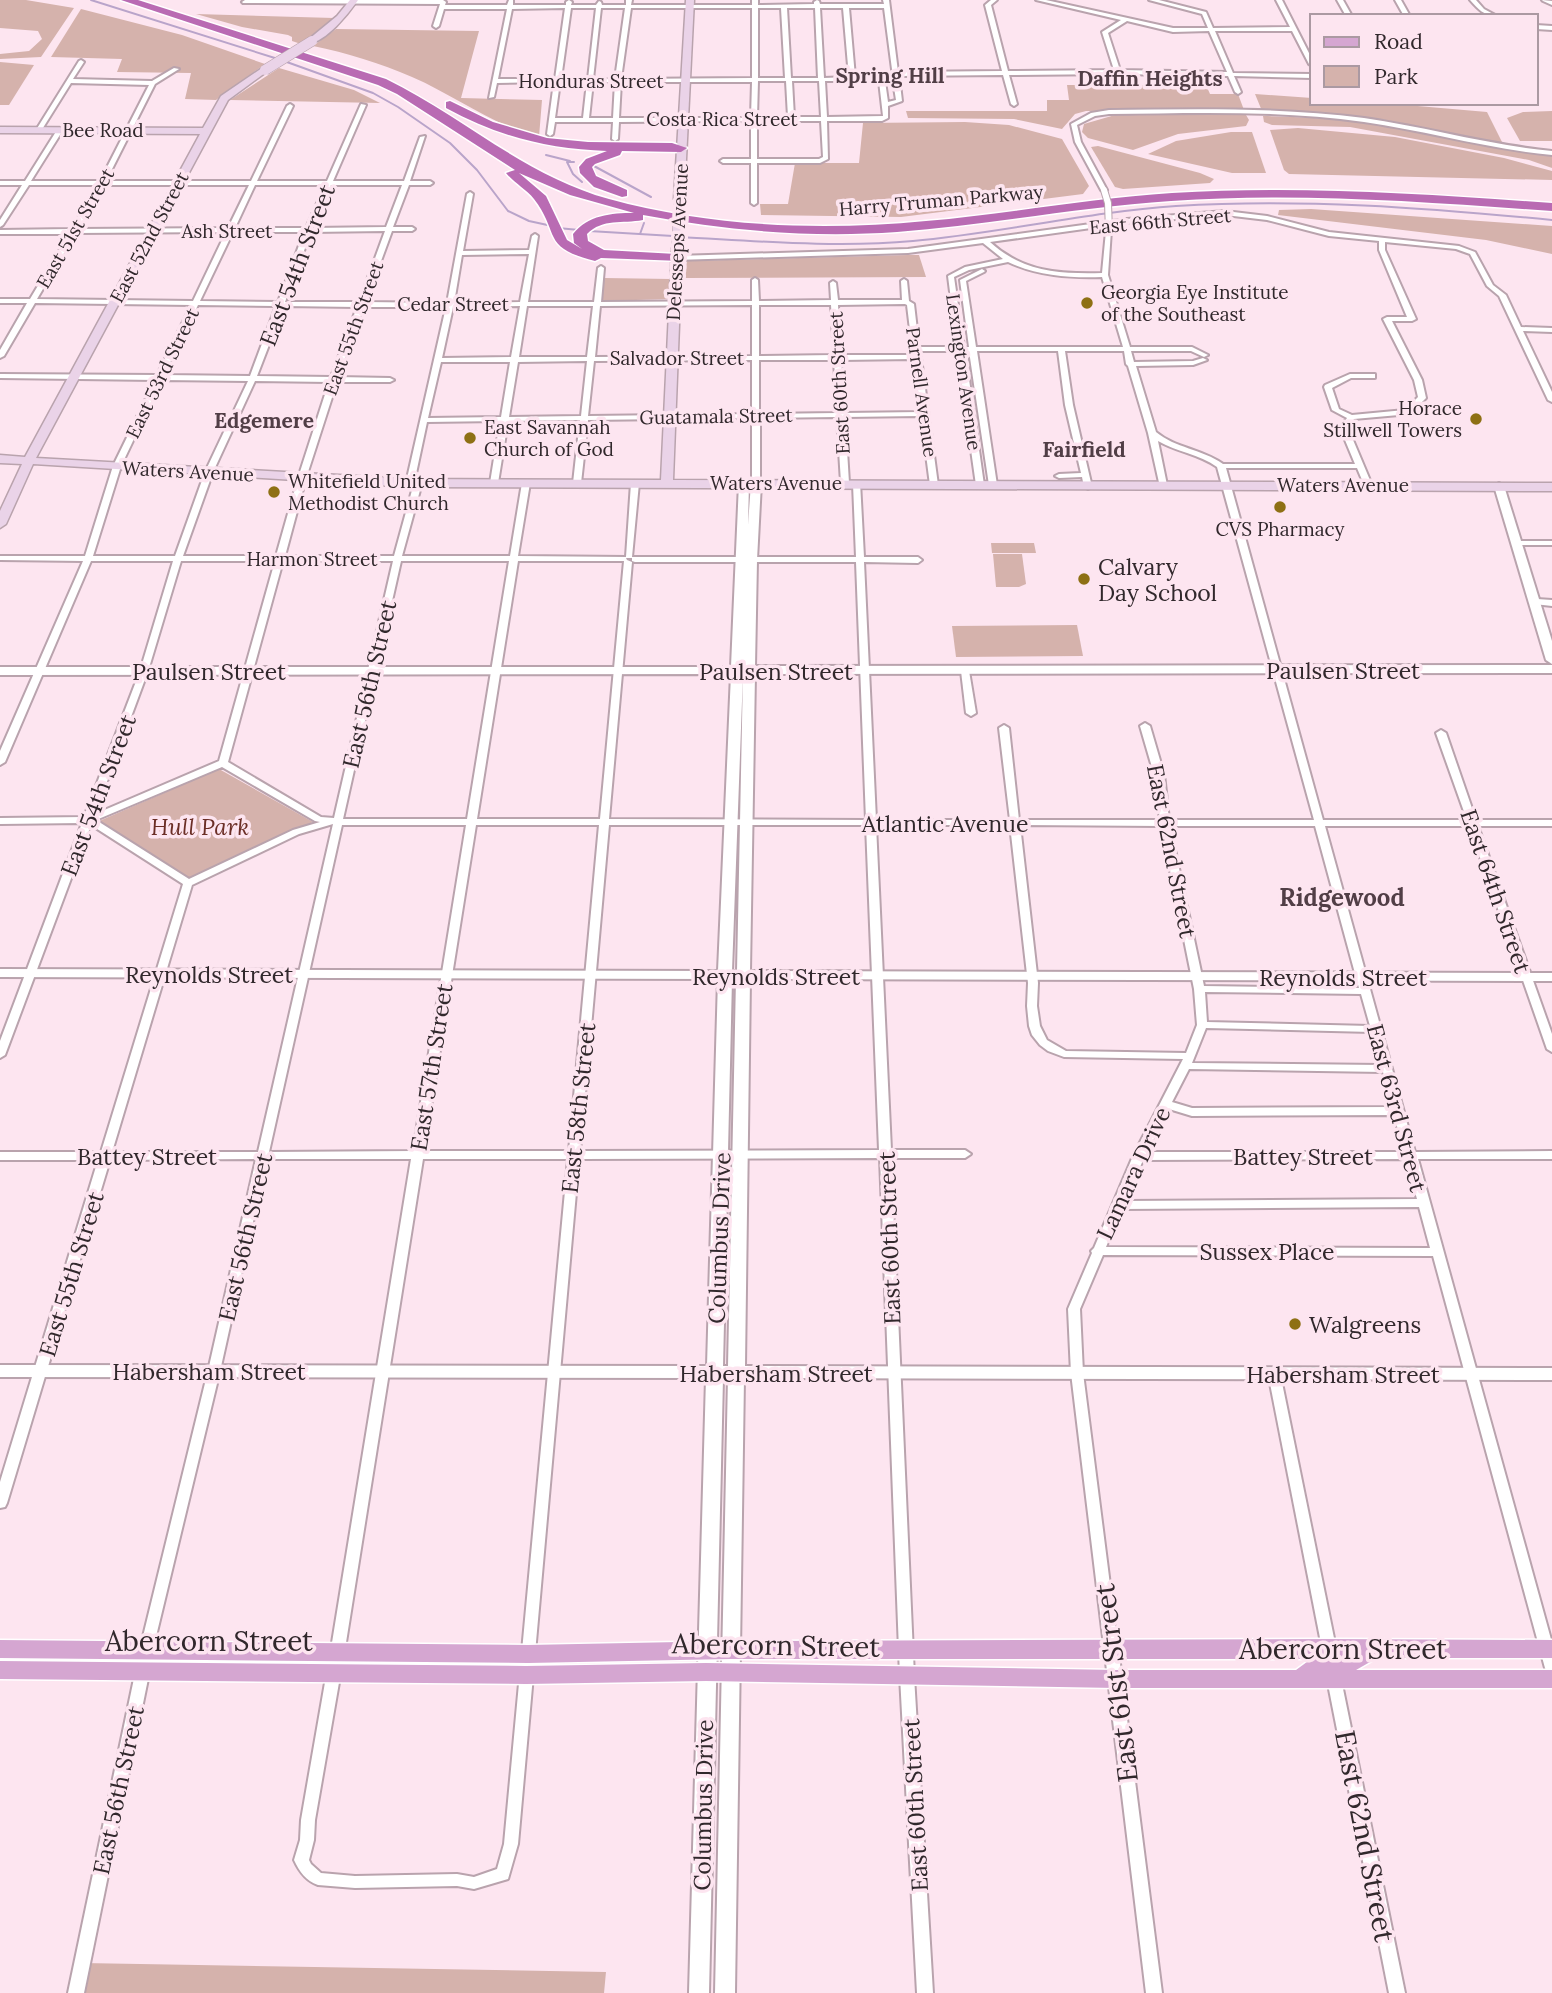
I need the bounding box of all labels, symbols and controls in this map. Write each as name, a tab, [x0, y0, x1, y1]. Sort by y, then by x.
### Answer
legend	[1310, 14, 1538, 105]
text: Road	[1374, 28, 1423, 55]
district label: Spring Hill	[835, 62, 945, 89]
text: Park	[1374, 63, 1418, 90]
district label: Daffin Heights	[1077, 65, 1223, 92]
street label: Honduras Street	[518, 69, 664, 93]
street label: Costa Rica Street	[646, 107, 798, 131]
street label: Bee Road	[62, 118, 144, 142]
street label: East 51st Street	[31, 163, 119, 292]
street label: Delesseps Avenue	[661, 163, 693, 321]
street label: East 52nd Street	[104, 167, 194, 307]
street label: Harry Truman Parkway	[838, 179, 1044, 221]
street label: East 54th Street	[253, 180, 341, 350]
street label: East 66th Street	[1088, 203, 1233, 239]
street label: Ash Street	[181, 219, 273, 243]
street label: East 55th Street	[318, 257, 389, 398]
place label: Georgia Eye Institute of the Southeast	[1101, 280, 1289, 326]
street label: Cedar Street	[397, 292, 510, 316]
street label: Lexington Avenue	[941, 292, 987, 452]
marker: Georgia Eye Institute of the Southeast	[1079, 295, 1095, 311]
street label: East 53rd Street	[120, 303, 204, 442]
street label: East 60th Street	[823, 310, 855, 455]
street label: Parnell Avenue	[901, 325, 943, 459]
street label: Salvador Street	[610, 346, 745, 370]
place label: Horace Stillwell Towers	[1323, 396, 1462, 442]
street label: Guatamala Street	[639, 403, 793, 429]
district label: Edgemere	[214, 407, 314, 434]
marker: Horace Stillwell Towers	[1468, 411, 1484, 427]
place label: East Savannah Church of God	[484, 415, 614, 461]
marker: East Savannah Church of God	[462, 430, 478, 446]
district label: Fairfield	[1042, 436, 1126, 463]
street label: Waters Avenue	[121, 456, 255, 486]
place label: Whitefield United Methodist Church	[288, 469, 449, 515]
street label: Waters Avenue	[710, 471, 842, 495]
street label: Waters Avenue	[1277, 473, 1409, 497]
marker: Whitefield United Methodist Church	[266, 484, 282, 500]
marker: CVS Pharmacy	[1272, 499, 1288, 515]
place label: CVS Pharmacy	[1215, 517, 1345, 541]
street label: Harmon Street	[246, 547, 378, 571]
place label: Calvary Day School	[1098, 552, 1217, 607]
marker: Calvary Day School	[1076, 571, 1092, 587]
street label: East 56th Street	[336, 597, 402, 771]
street label: Paulsen Street	[1266, 656, 1420, 685]
street label: Paulsen Street	[132, 657, 286, 686]
street label: Paulsen Street	[699, 657, 853, 686]
street label: East 54th Street	[54, 710, 142, 880]
street label: East 62nd Street	[1141, 762, 1203, 940]
street label: East 64th Street	[1454, 805, 1538, 977]
street label: Atlantic Avenue	[861, 809, 1028, 838]
park label: Hull Park	[151, 812, 249, 841]
district label: Ridgewood	[1279, 882, 1405, 913]
street label: Reynolds Street	[125, 960, 293, 989]
street label: Reynolds Street	[692, 962, 860, 991]
street label: Reynolds Street	[1259, 963, 1427, 992]
street label: East 57th Street	[403, 981, 459, 1153]
street label: East 58th Street	[555, 1021, 601, 1195]
street label: East 63rd Street	[1361, 1021, 1433, 1195]
street label: Lamara Drive	[1090, 1102, 1176, 1244]
street label: Battey Street	[77, 1142, 217, 1171]
street label: Battey Street	[1233, 1142, 1373, 1171]
street label: East 56th Street	[212, 1150, 278, 1324]
street label: East 60th Street	[871, 1151, 907, 1325]
street label: Columbus Drive	[702, 1152, 736, 1324]
street label: East 55th Street	[32, 1188, 110, 1360]
street label: Sussex Place	[1199, 1237, 1335, 1266]
place label: Walgreens	[1309, 1310, 1421, 1339]
marker: Walgreens	[1287, 1316, 1303, 1332]
street label: Habersham Street	[112, 1357, 306, 1386]
street label: Habersham Street	[679, 1359, 873, 1388]
street label: Habersham Street	[1246, 1360, 1440, 1389]
street label: East 61st Street	[1086, 1581, 1146, 1784]
street label: Abercorn Street	[104, 1623, 313, 1659]
street label: Abercorn Street	[671, 1625, 880, 1665]
street label: Abercorn Street	[1238, 1631, 1447, 1667]
street label: East 56th Street	[86, 1703, 150, 1877]
street label: East 60th Street	[896, 1718, 934, 1892]
street label: Columbus Drive	[687, 1719, 719, 1891]
street label: East 62nd Street	[1327, 1727, 1403, 1945]

